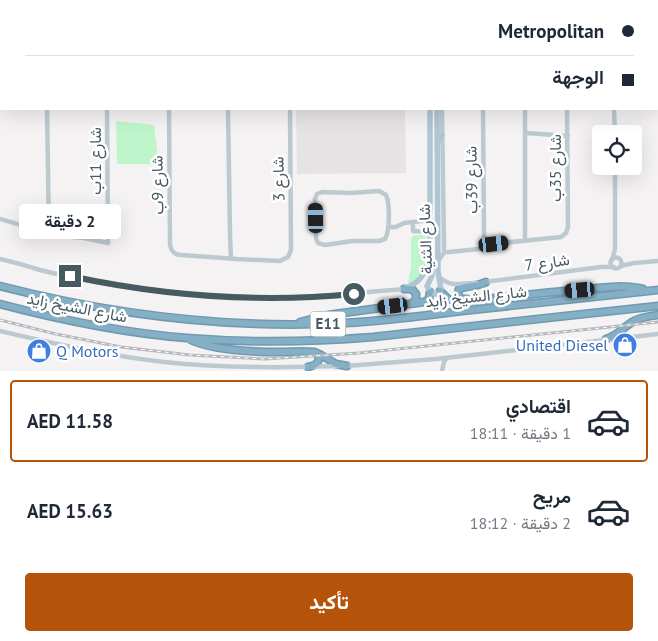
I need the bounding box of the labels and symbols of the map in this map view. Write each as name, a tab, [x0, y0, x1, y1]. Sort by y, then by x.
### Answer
street label: شارع 11ب	[85, 127, 107, 195]
street label: شارع 35ب	[545, 134, 567, 202]
street label: شارع 39ب	[460, 146, 484, 214]
street label: شارع 9ب	[146, 155, 170, 215]
street label: شارع 3	[268, 156, 290, 202]
car	[308, 203, 323, 233]
street label: شارع الثنية	[414, 203, 438, 275]
callout: 2 دقيقة	[19, 204, 121, 238]
car	[478, 235, 509, 253]
street label: شارع 7	[523, 249, 571, 277]
route end	[59, 265, 81, 287]
street label: شارع الشيخ زايد	[424, 281, 528, 313]
car	[564, 281, 595, 299]
route start	[343, 283, 365, 305]
street label: شارع الشيخ زايد	[25, 287, 129, 328]
car	[377, 297, 408, 315]
road number: E11	[310, 312, 346, 336]
shop icon: United Diesel	[612, 332, 638, 358]
place label: United Diesel	[516, 335, 608, 355]
shop icon: Q Motors	[26, 338, 52, 364]
place label: Q Motors	[56, 341, 119, 361]

